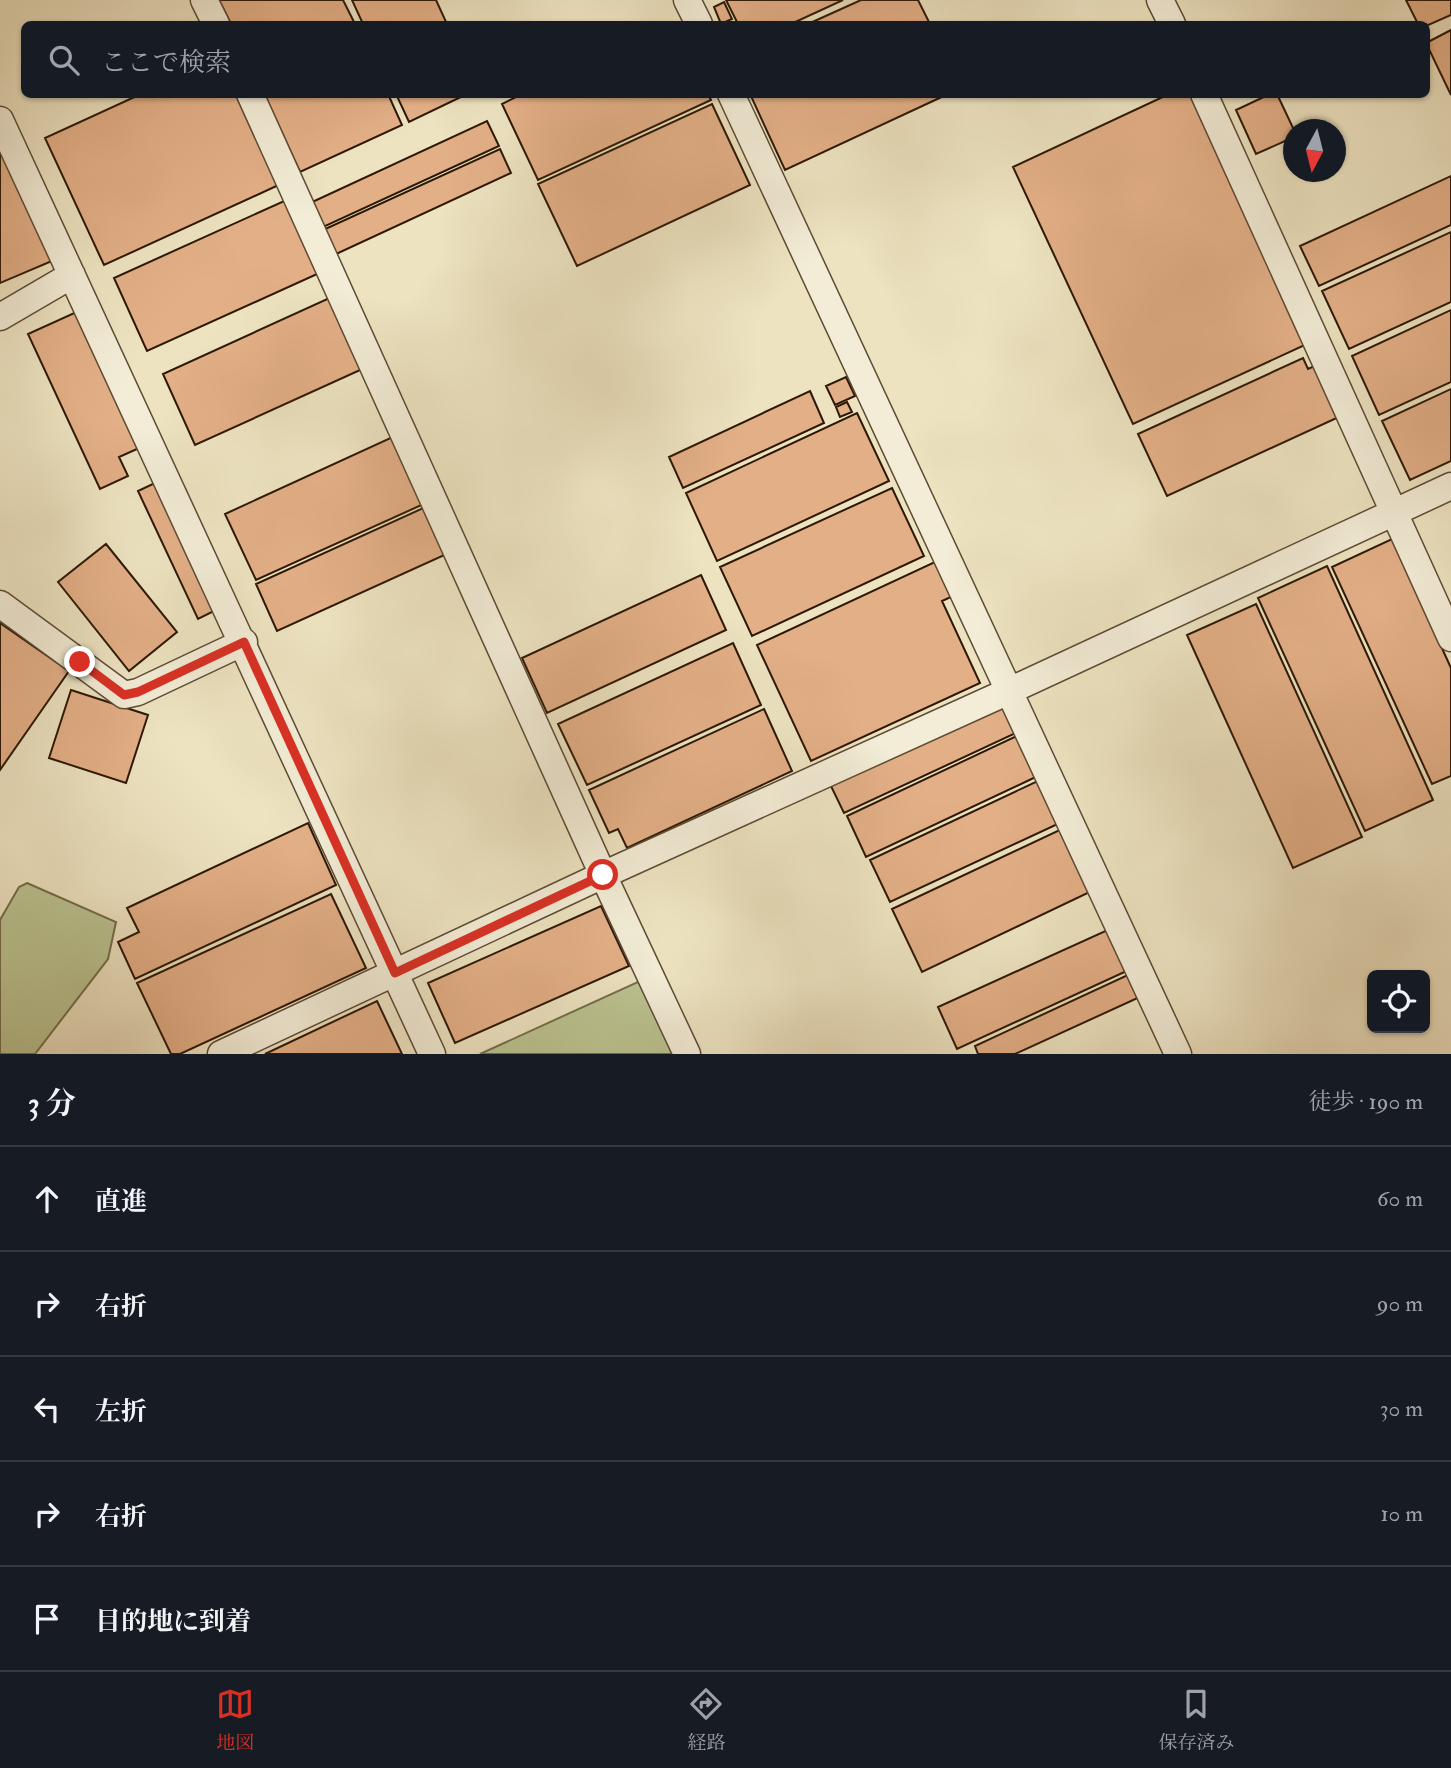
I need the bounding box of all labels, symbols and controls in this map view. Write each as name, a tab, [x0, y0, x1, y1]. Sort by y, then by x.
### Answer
search box	[21, 21, 1430, 98]
icon: search	[45, 41, 83, 79]
text: ここで検索	[101, 47, 231, 79]
north arrow	[1283, 119, 1346, 182]
route end	[64, 646, 95, 677]
route start	[587, 859, 618, 890]
map controls	[1367, 970, 1430, 1033]
button: locate	[1367, 970, 1430, 1033]
text: 3 分	[28, 1085, 76, 1122]
text: 徒歩 · 190 m	[1308, 1087, 1423, 1116]
icon: ahead	[28, 1180, 66, 1218]
text: 60 m	[1377, 1184, 1423, 1213]
text: 直進	[95, 1186, 147, 1218]
icon: right	[28, 1285, 66, 1323]
text: 90 m	[1377, 1289, 1423, 1318]
text: 右折	[95, 1291, 147, 1323]
icon: left	[28, 1390, 66, 1428]
text: 30 m	[1380, 1394, 1423, 1423]
text: 左折	[95, 1396, 147, 1428]
icon: right	[28, 1495, 66, 1533]
text: 10 m	[1380, 1499, 1423, 1528]
text: 右折	[95, 1501, 147, 1533]
icon: arrive	[28, 1600, 66, 1638]
text: 目的地に到着	[95, 1606, 251, 1638]
tab: 地図	[216, 1685, 255, 1755]
tab: 経路	[687, 1685, 726, 1755]
tab: 保存済み	[1158, 1685, 1235, 1755]

